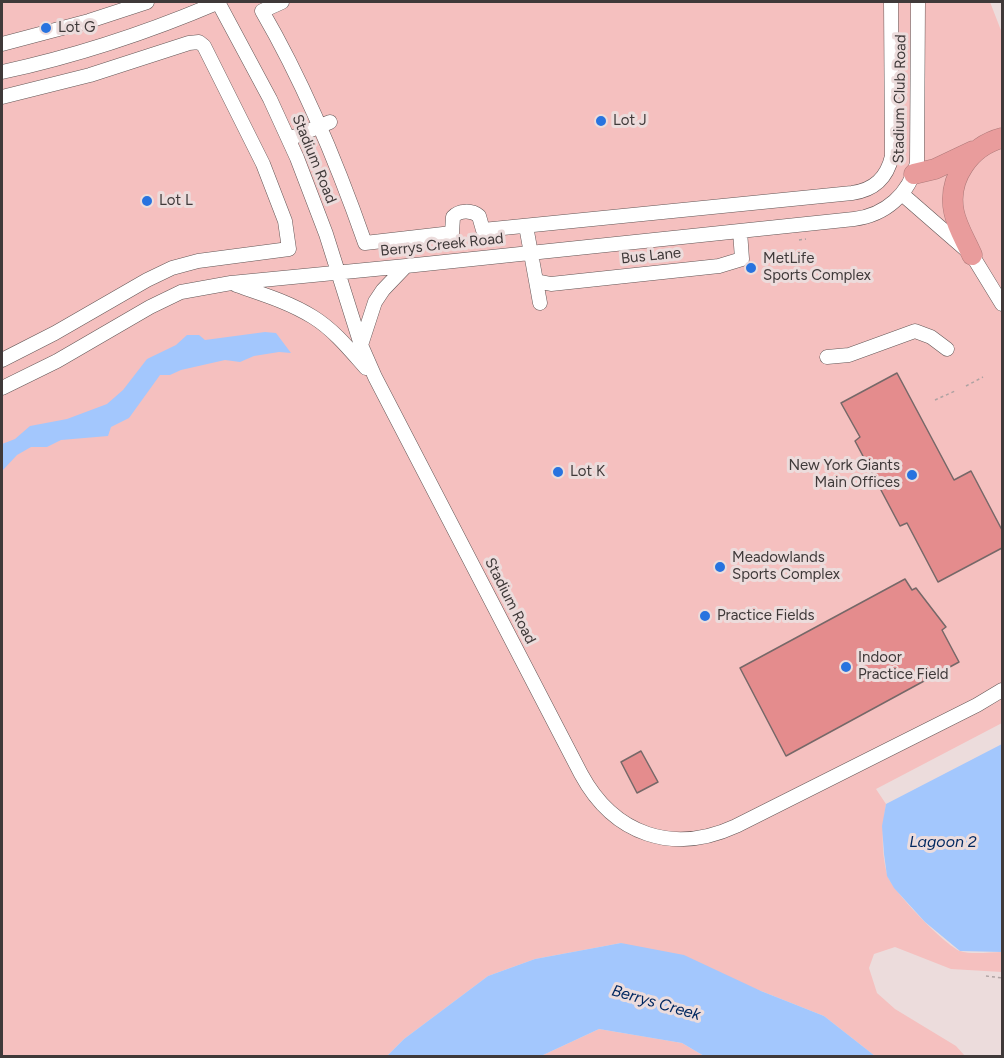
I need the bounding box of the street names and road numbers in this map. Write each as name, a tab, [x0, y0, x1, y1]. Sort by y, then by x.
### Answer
street label: Stadium Club Road	[890, 34, 910, 164]
street label: Stadium Road	[288, 112, 340, 206]
street label: Berrys Creek Road	[379, 230, 505, 260]
street label: Bus Lane	[620, 244, 682, 268]
street label: Stadium Road	[481, 555, 539, 647]

